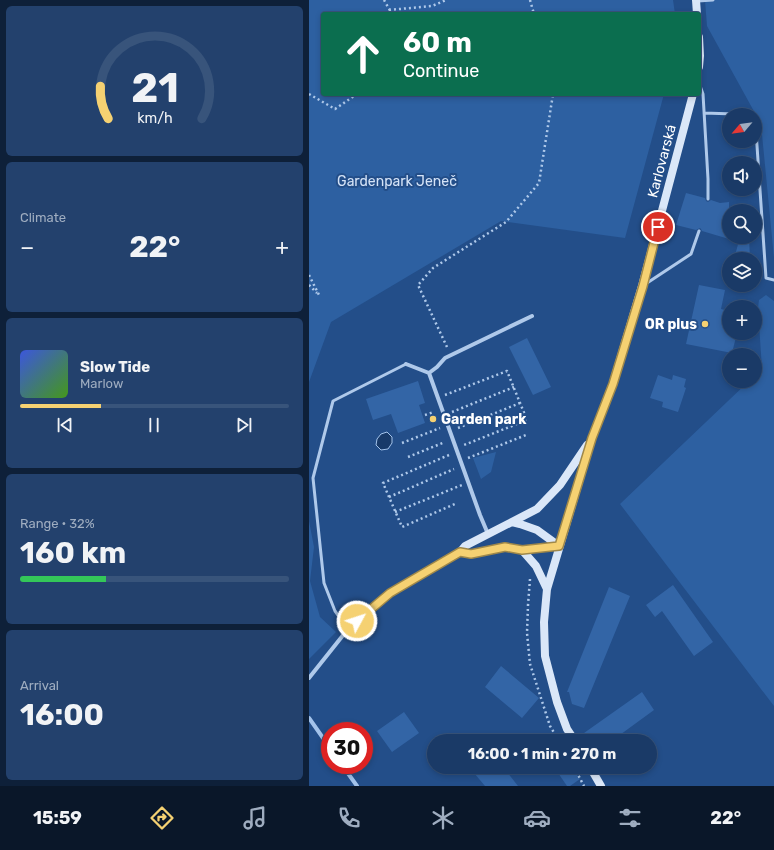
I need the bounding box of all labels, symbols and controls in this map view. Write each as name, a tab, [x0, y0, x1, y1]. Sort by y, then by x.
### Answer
text: 60 m	[403, 26, 472, 59]
icon: ahead	[337, 28, 389, 80]
text: Continue	[403, 60, 479, 82]
text: 21	[131, 63, 178, 112]
north arrow	[722, 108, 762, 148]
map controls	[722, 108, 762, 388]
text: km/h	[137, 110, 172, 127]
street label: Karlovarská	[644, 123, 680, 199]
button: sound	[722, 156, 762, 196]
park label: Gardenpark Jeneč	[337, 173, 457, 190]
button: search	[722, 204, 762, 244]
text: Climate	[20, 210, 66, 225]
pin	[641, 210, 675, 244]
icon: arrive	[647, 216, 669, 238]
text: 22°	[129, 229, 180, 265]
text: −	[20, 234, 34, 261]
text: +	[275, 234, 289, 261]
button: layers	[722, 252, 762, 292]
button: +	[722, 300, 762, 340]
place label: OR plus	[645, 316, 697, 333]
marker: OR plus	[700, 319, 710, 329]
button: −	[722, 348, 762, 388]
text: Slow Tide	[80, 358, 150, 376]
text: Marlow	[80, 376, 123, 391]
place label: Garden park	[441, 411, 527, 428]
icon: previous	[54, 414, 76, 436]
icon: pause	[143, 414, 165, 436]
icon: next	[233, 414, 255, 436]
marker: Garden park	[428, 414, 438, 424]
text: Range · 32%	[20, 516, 95, 531]
text: 160 km	[20, 535, 126, 571]
position arrow	[336, 600, 378, 642]
text: Arrival	[20, 678, 59, 693]
text: 16:00	[20, 697, 104, 733]
speed limit sign: 30	[321, 722, 373, 774]
text: 16:00 · 1 min · 270 m	[468, 745, 616, 763]
icon: directions	[148, 804, 176, 832]
icon: music	[241, 804, 269, 832]
icon: phone	[335, 804, 363, 832]
icon: climate	[429, 804, 457, 832]
icon: car	[523, 804, 551, 832]
icon: filters	[616, 804, 644, 832]
text: 15:59	[33, 807, 82, 829]
text: 22°	[710, 807, 741, 829]

